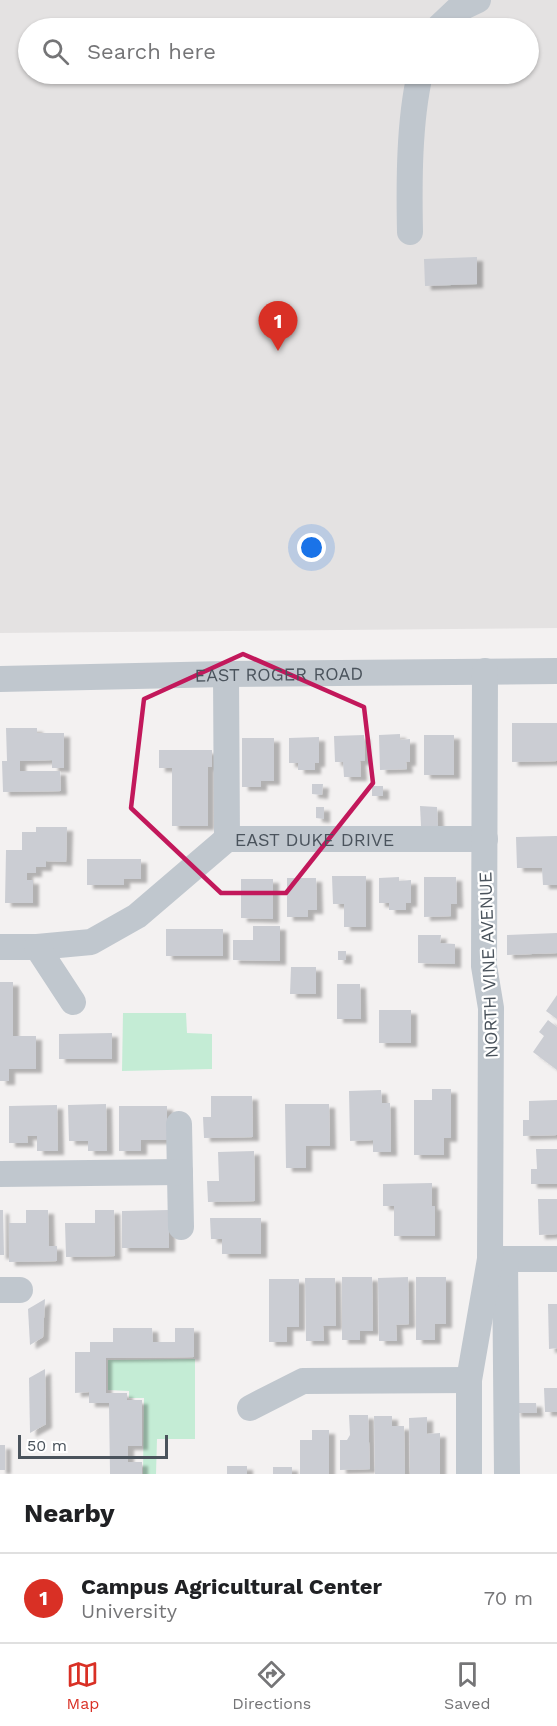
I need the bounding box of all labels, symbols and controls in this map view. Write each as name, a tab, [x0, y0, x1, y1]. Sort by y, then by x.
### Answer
search box	[18, 18, 539, 84]
icon: search	[39, 35, 72, 68]
text: Search here	[87, 39, 216, 64]
pin: 1	[258, 302, 298, 351]
your location	[297, 533, 326, 562]
street label: EAST ROGER ROAD	[194, 662, 363, 685]
street label: EAST DUKE DRIVE	[235, 829, 394, 850]
street label: NORTH VINE AVENUE	[474, 871, 502, 1059]
scale bar	[18, 1432, 168, 1460]
text: 50 m	[27, 1436, 67, 1455]
text: Nearby	[24, 1498, 115, 1528]
text: Campus Agricultural Center	[81, 1574, 382, 1599]
text: 1	[39, 1586, 48, 1610]
text: 70 m	[484, 1586, 533, 1610]
text: University	[81, 1599, 177, 1623]
tab: Map	[66, 1658, 99, 1713]
tab: Directions	[232, 1658, 311, 1713]
tab: Saved	[444, 1658, 491, 1713]

